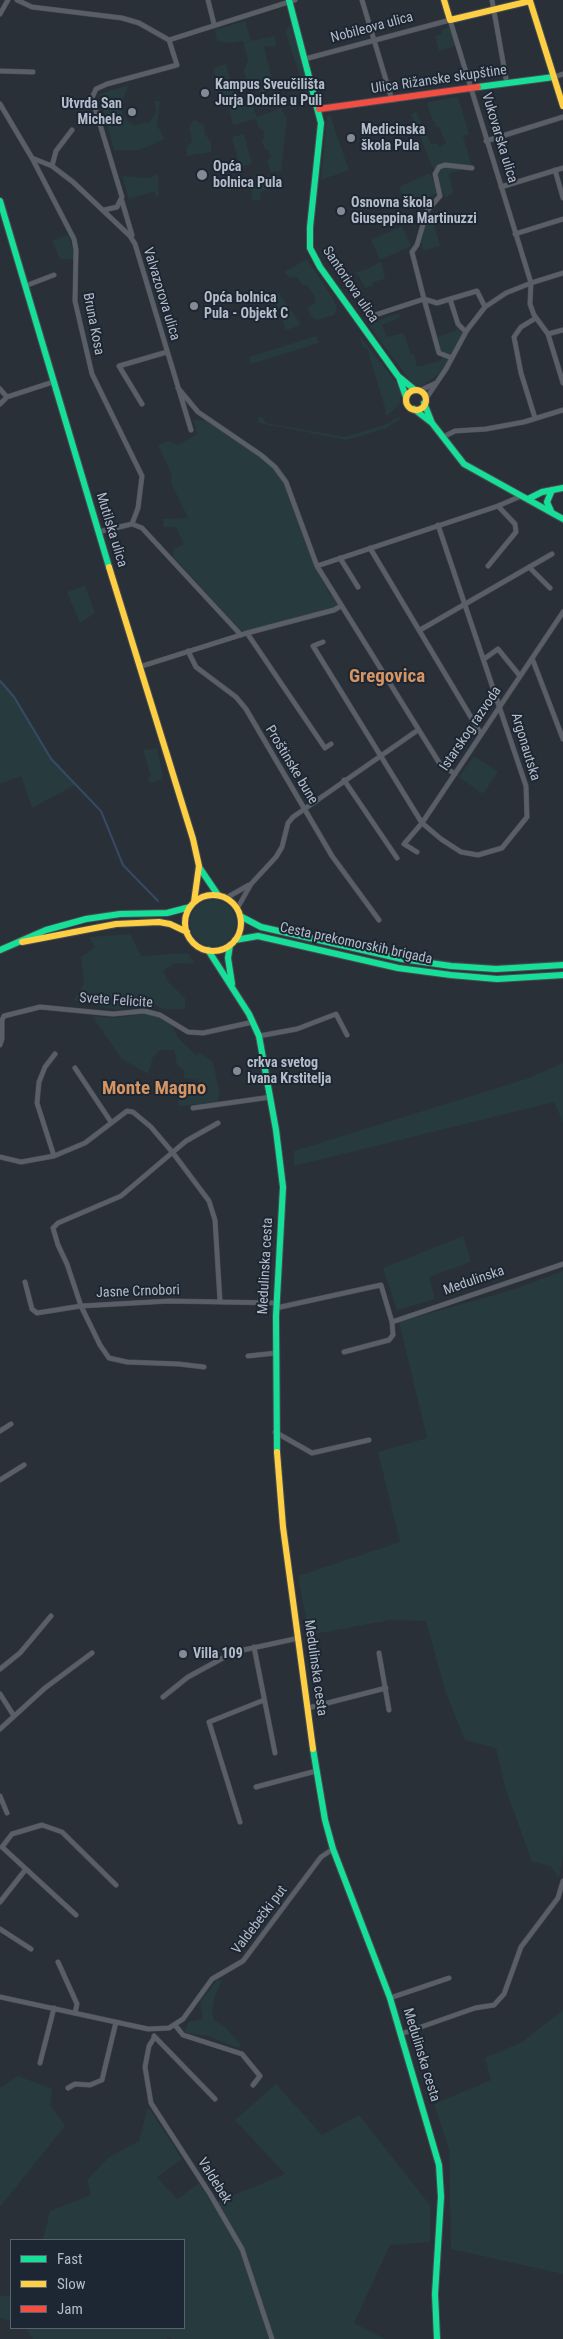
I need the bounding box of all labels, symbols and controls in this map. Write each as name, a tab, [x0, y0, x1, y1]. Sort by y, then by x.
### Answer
street label: Nobileova ulica	[329, 9, 415, 47]
street label: Ulica Rižanske skupštine	[370, 62, 508, 98]
place label: Kampus Sveučilišta Jurja Dobrile u Puli	[215, 77, 325, 110]
marker: Kampus Sveučilišta Jurja Dobrile u Puli	[199, 87, 211, 99]
street label: Vukovarska ulica	[477, 91, 521, 185]
place label: Utvrda San Michele	[61, 96, 122, 128]
marker: Utvrda San Michele	[126, 106, 138, 118]
place label: Medicinska škola Pula	[361, 122, 425, 154]
marker: Medicinska škola Pula	[345, 132, 357, 144]
place label: Opća bolnica Pula	[213, 159, 282, 192]
marker: Opća bolnica Pula	[195, 168, 209, 182]
place label: Osnovna škola Giuseppina Martinuzzi	[351, 195, 477, 228]
marker: Osnovna škola Giuseppina Martinuzzi	[335, 205, 347, 217]
street label: Santoriova ulica	[318, 244, 382, 326]
street label: Valvazorova ulica	[139, 245, 183, 343]
place label: Opća bolnica Pula - Objekt C	[204, 290, 288, 322]
street label: Bruna Kosa	[79, 292, 107, 356]
marker: Opća bolnica Pula - Objekt C	[188, 300, 200, 312]
street label: Mutilska ulica	[92, 491, 130, 569]
district label: Gregovica	[349, 666, 425, 688]
street label: Istarskog razvoda	[437, 684, 505, 774]
street label: Argonautska	[507, 711, 543, 783]
street label: Proštinske bune	[261, 723, 321, 807]
street label: Cesta prekomorskih brigada	[278, 920, 434, 968]
street label: Svete Felicite	[79, 990, 153, 1012]
place label: crkva svetog Ivana Krstitelja	[247, 1055, 331, 1088]
marker: crkva svetog Ivana Krstitelja	[231, 1065, 243, 1077]
district label: Monte Magno	[102, 1078, 206, 1100]
street label: Medulinska cesta	[255, 1217, 277, 1315]
street label: Medulinska	[441, 1263, 507, 1299]
street label: Jasne Crnobori	[96, 1282, 180, 1302]
street label: Medulinska cesta	[300, 1619, 330, 1717]
place label: Villa 109	[193, 1646, 243, 1662]
marker: Villa 109	[177, 1648, 189, 1660]
street label: Valdebečki put	[229, 1882, 291, 1958]
street label: Medulinska cesta	[399, 2006, 443, 2104]
street label: Valdebek	[193, 2155, 235, 2207]
legend	[10, 2239, 185, 2329]
text: Fast	[57, 2250, 82, 2268]
text: Slow	[57, 2275, 86, 2293]
text: Jam	[57, 2300, 83, 2318]

